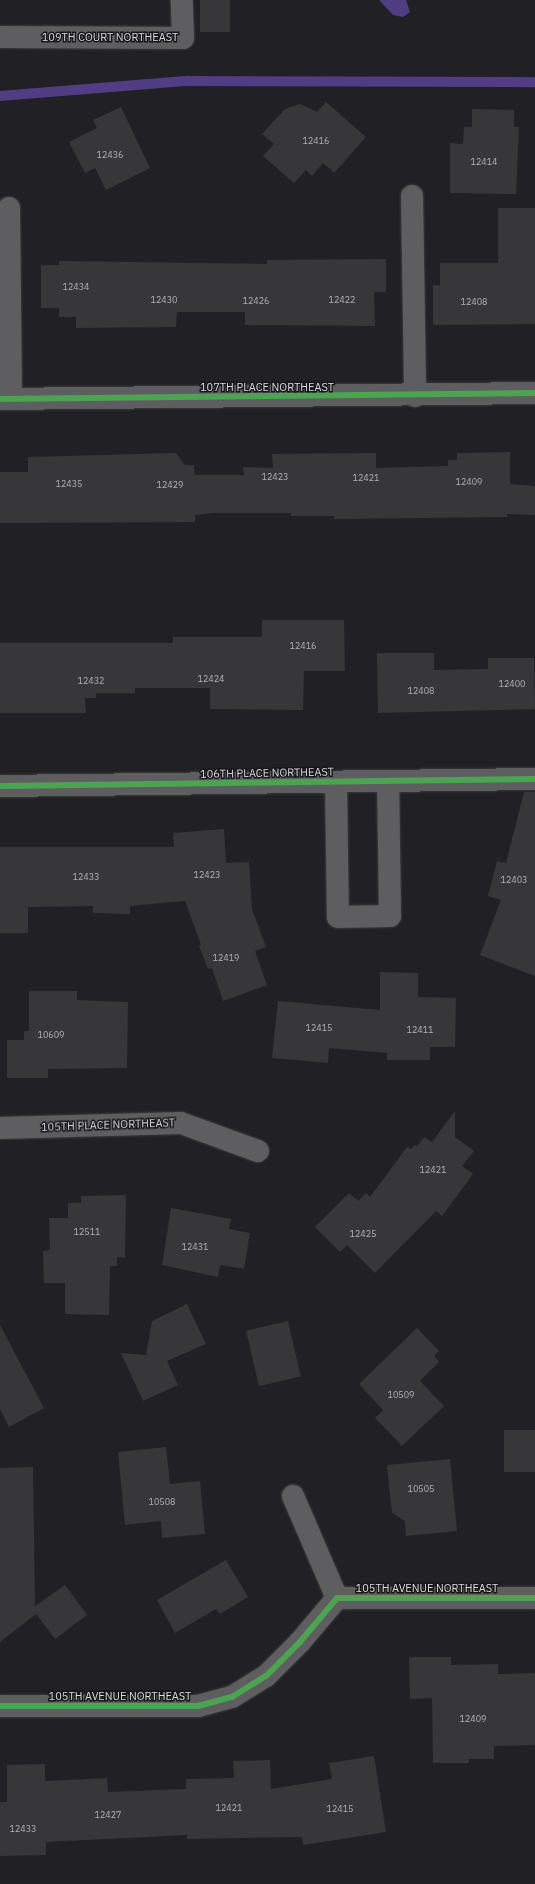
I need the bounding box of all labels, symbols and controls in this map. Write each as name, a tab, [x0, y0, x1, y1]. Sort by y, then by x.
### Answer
street label: 109TH COURT NORTHEAST	[42, 30, 178, 44]
house number: 12416	[303, 136, 329, 146]
house number: 12436	[97, 150, 123, 160]
house number: 12414	[471, 157, 497, 167]
house number: 12434	[63, 282, 89, 292]
house number: 12430	[151, 295, 177, 305]
house number: 12422	[329, 295, 355, 305]
house number: 12426	[243, 296, 269, 306]
house number: 12408	[461, 297, 487, 307]
street label: 107TH PLACE NORTHEAST	[200, 380, 334, 394]
house number: 12423	[262, 472, 288, 482]
house number: 12421	[353, 473, 379, 483]
house number: 12409	[456, 477, 482, 487]
house number: 12435	[56, 479, 82, 489]
house number: 12429	[157, 480, 183, 490]
house number: 12416	[290, 641, 316, 651]
house number: 12424	[198, 674, 224, 684]
house number: 12432	[78, 676, 104, 686]
house number: 12400	[499, 679, 525, 689]
house number: 12408	[408, 686, 434, 696]
street label: 106TH PLACE NORTHEAST	[200, 765, 334, 781]
house number: 12423	[194, 870, 220, 880]
house number: 12433	[73, 872, 99, 882]
house number: 12403	[501, 875, 527, 885]
house number: 12419	[213, 953, 239, 963]
house number: 12415	[306, 1023, 332, 1033]
house number: 12411	[407, 1025, 433, 1035]
house number: 10609	[38, 1030, 64, 1040]
street label: 105TH PLACE NORTHEAST	[41, 1116, 175, 1134]
house number: 12421	[420, 1165, 446, 1175]
house number: 12511	[74, 1227, 100, 1237]
house number: 12425	[350, 1229, 376, 1239]
house number: 12431	[182, 1242, 208, 1252]
house number: 10509	[388, 1390, 414, 1400]
house number: 10505	[408, 1484, 434, 1494]
house number: 10508	[149, 1497, 175, 1507]
street label: 105TH AVENUE NORTHEAST	[356, 1581, 498, 1595]
street label: 105TH AVENUE NORTHEAST	[49, 1689, 191, 1703]
house number: 12409	[460, 1714, 486, 1724]
house number: 12421	[216, 1803, 242, 1813]
house number: 12415	[327, 1804, 353, 1814]
house number: 12427	[95, 1810, 121, 1820]
house number: 12433	[10, 1824, 36, 1834]

